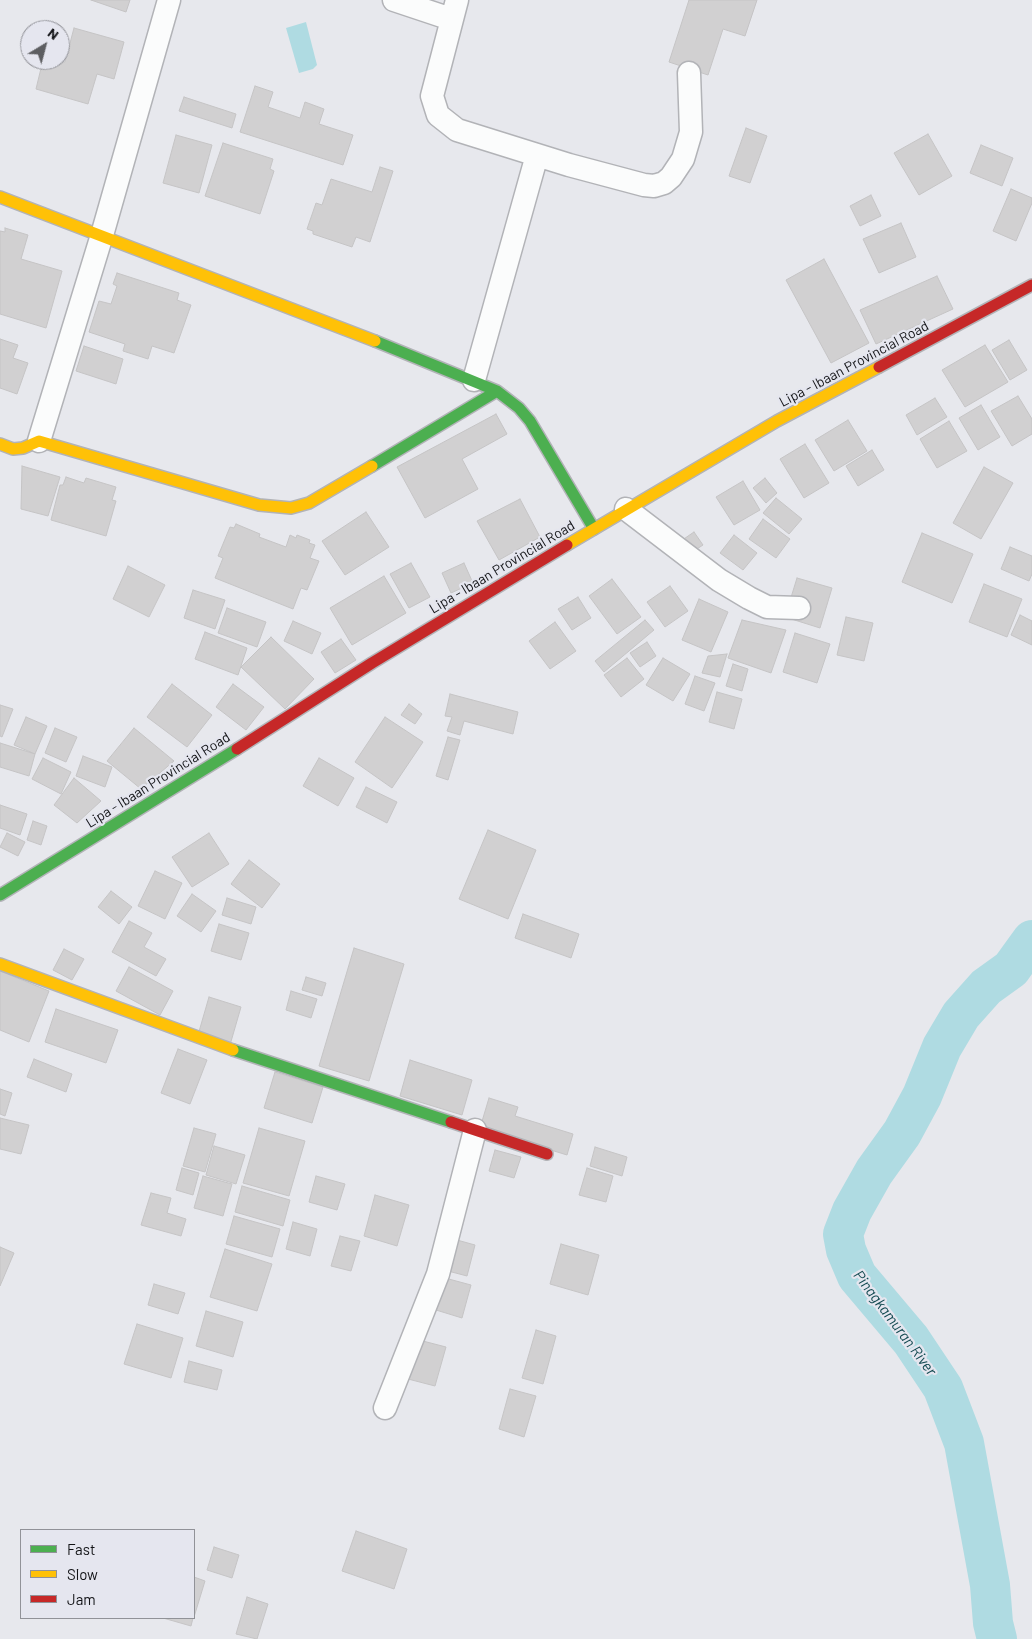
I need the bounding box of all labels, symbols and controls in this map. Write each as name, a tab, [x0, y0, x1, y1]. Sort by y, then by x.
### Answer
north arrow	[20, 20, 70, 70]
text: N	[45, 24, 63, 43]
street label: Lipa - Ibaan Provincial Road	[776, 317, 932, 411]
street label: Lipa - Ibaan Provincial Road	[426, 517, 578, 617]
street label: Lipa - Ibaan Provincial Road	[83, 729, 233, 831]
water label: Pinagkamuran River	[850, 1267, 940, 1379]
legend	[20, 1529, 195, 1619]
text: Fast	[67, 1540, 95, 1558]
text: Slow	[67, 1565, 98, 1583]
text: Jam	[67, 1590, 96, 1608]

